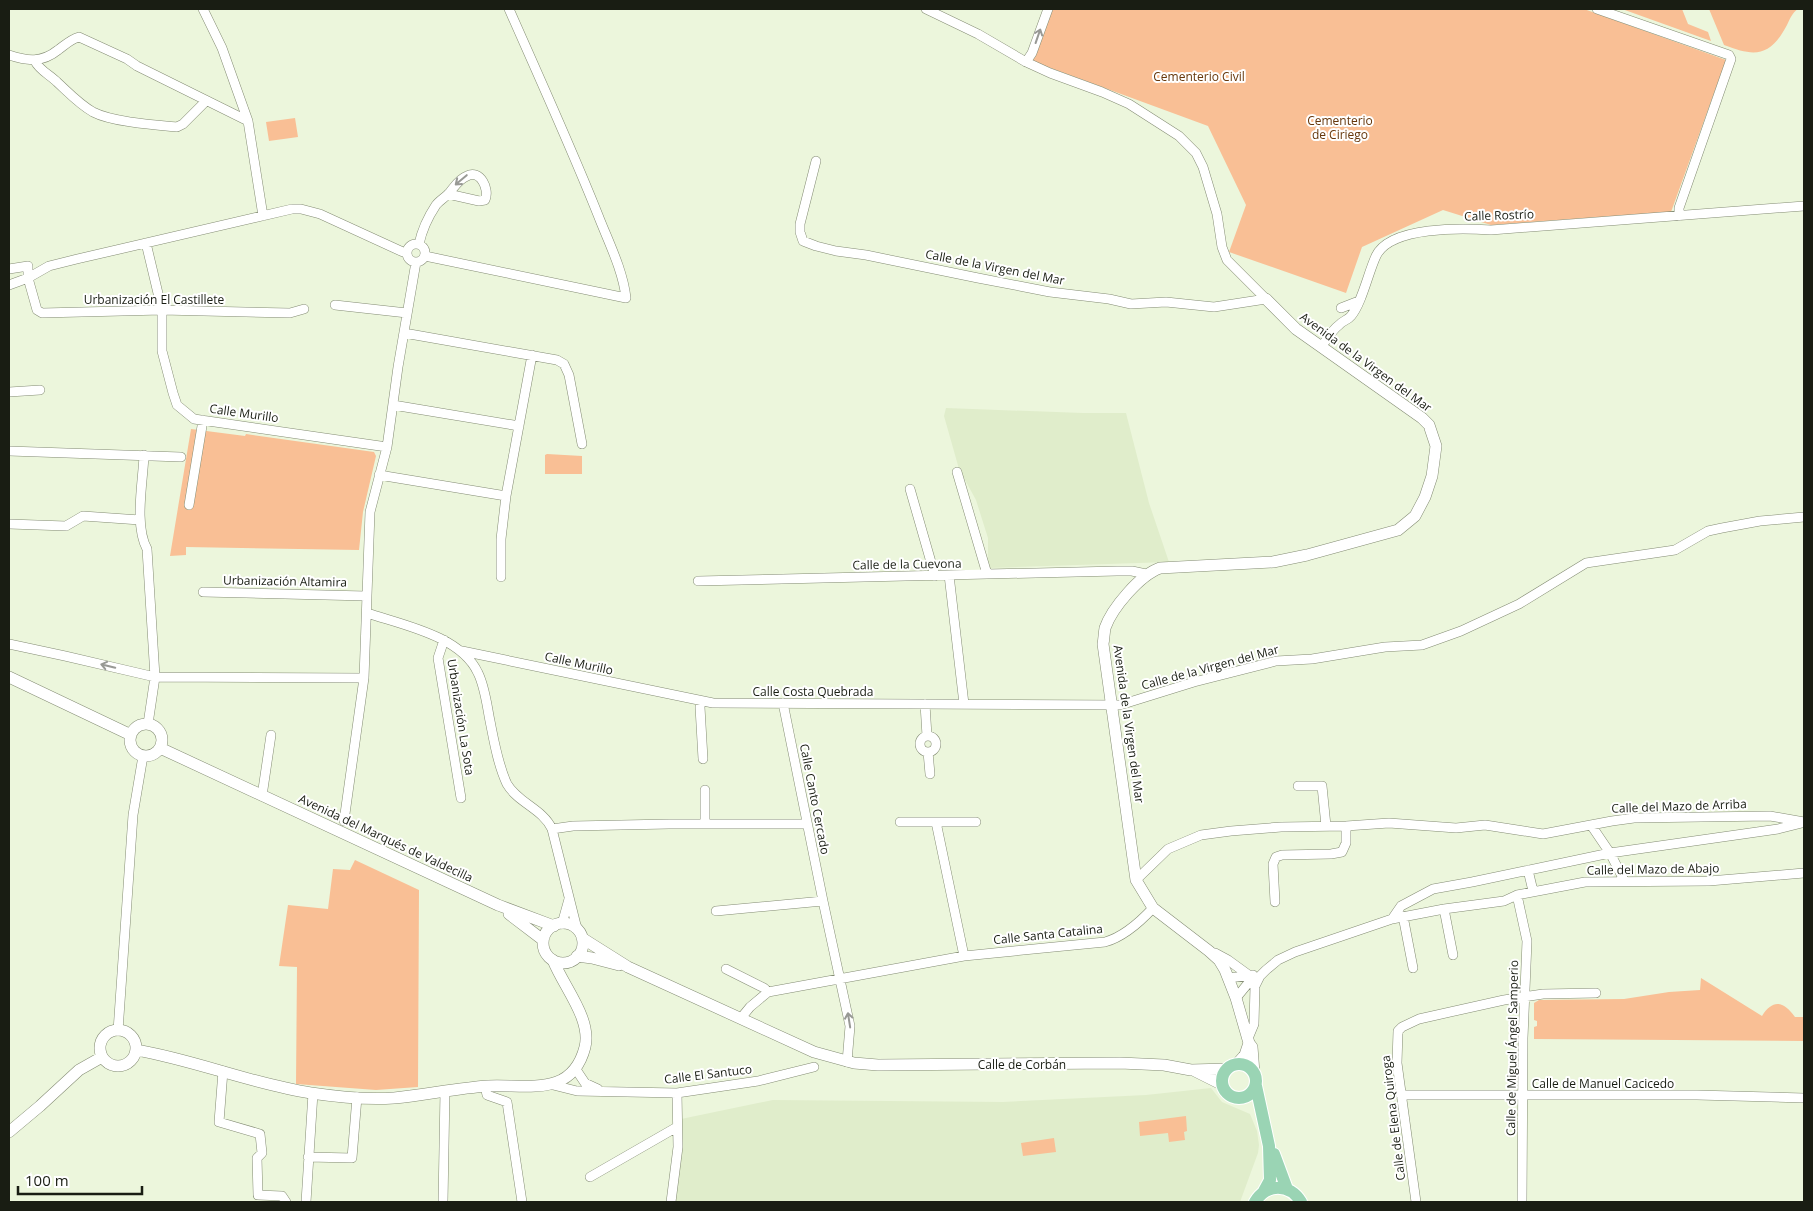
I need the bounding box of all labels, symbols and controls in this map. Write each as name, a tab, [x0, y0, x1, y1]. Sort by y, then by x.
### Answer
one-way arrow	[1034, 29, 1043, 44]
park label: Cementerio Civil	[1153, 68, 1245, 85]
park label: Cementerio de Ciriego	[1307, 112, 1373, 143]
one-way arrow	[455, 175, 468, 186]
street label: Calle Rostrío	[1464, 205, 1534, 225]
street label: Calle de la Virgen del Mar	[924, 245, 1066, 289]
street label: Urbanización El Castillete	[84, 291, 225, 308]
street label: Avenida de la Virgen del Mar	[1297, 308, 1435, 416]
street label: Calle Murillo	[208, 400, 280, 426]
street label: Calle de la Cuevona	[852, 555, 962, 573]
street label: Urbanización Altamira	[223, 571, 347, 591]
street label: Calle de la Virgen del Mar	[1139, 640, 1281, 694]
street label: Avenida de la Virgen del Mar	[1109, 644, 1149, 804]
street label: Calle Murillo	[543, 647, 615, 679]
street label: Urbanización La Sota	[443, 658, 479, 776]
one-way arrow	[100, 661, 116, 670]
street label: Calle Costa Quebrada	[752, 683, 874, 700]
street label: Calle Canto Cercado	[796, 742, 834, 856]
street label: Avenida del Marqués de Valdecilla	[296, 790, 476, 886]
street label: Calle del Mazo de Arriba	[1611, 795, 1747, 817]
street label: Calle del Mazo de Abajo	[1586, 859, 1720, 879]
street label: Calle Santa Catalina	[992, 920, 1104, 948]
street label: Calle de Miguel Ángel Samperio	[1502, 960, 1522, 1136]
one-way arrow	[843, 1012, 853, 1028]
street label: Calle de Elena Quiroga	[1377, 1054, 1409, 1182]
street label: Calle de Corbán	[978, 1056, 1066, 1073]
street label: Calle El Santuco	[663, 1060, 753, 1088]
street label: Calle de Manuel Cacicedo	[1532, 1075, 1674, 1092]
scale bar	[18, 1164, 141, 1196]
text: 100 m	[25, 1170, 69, 1190]

